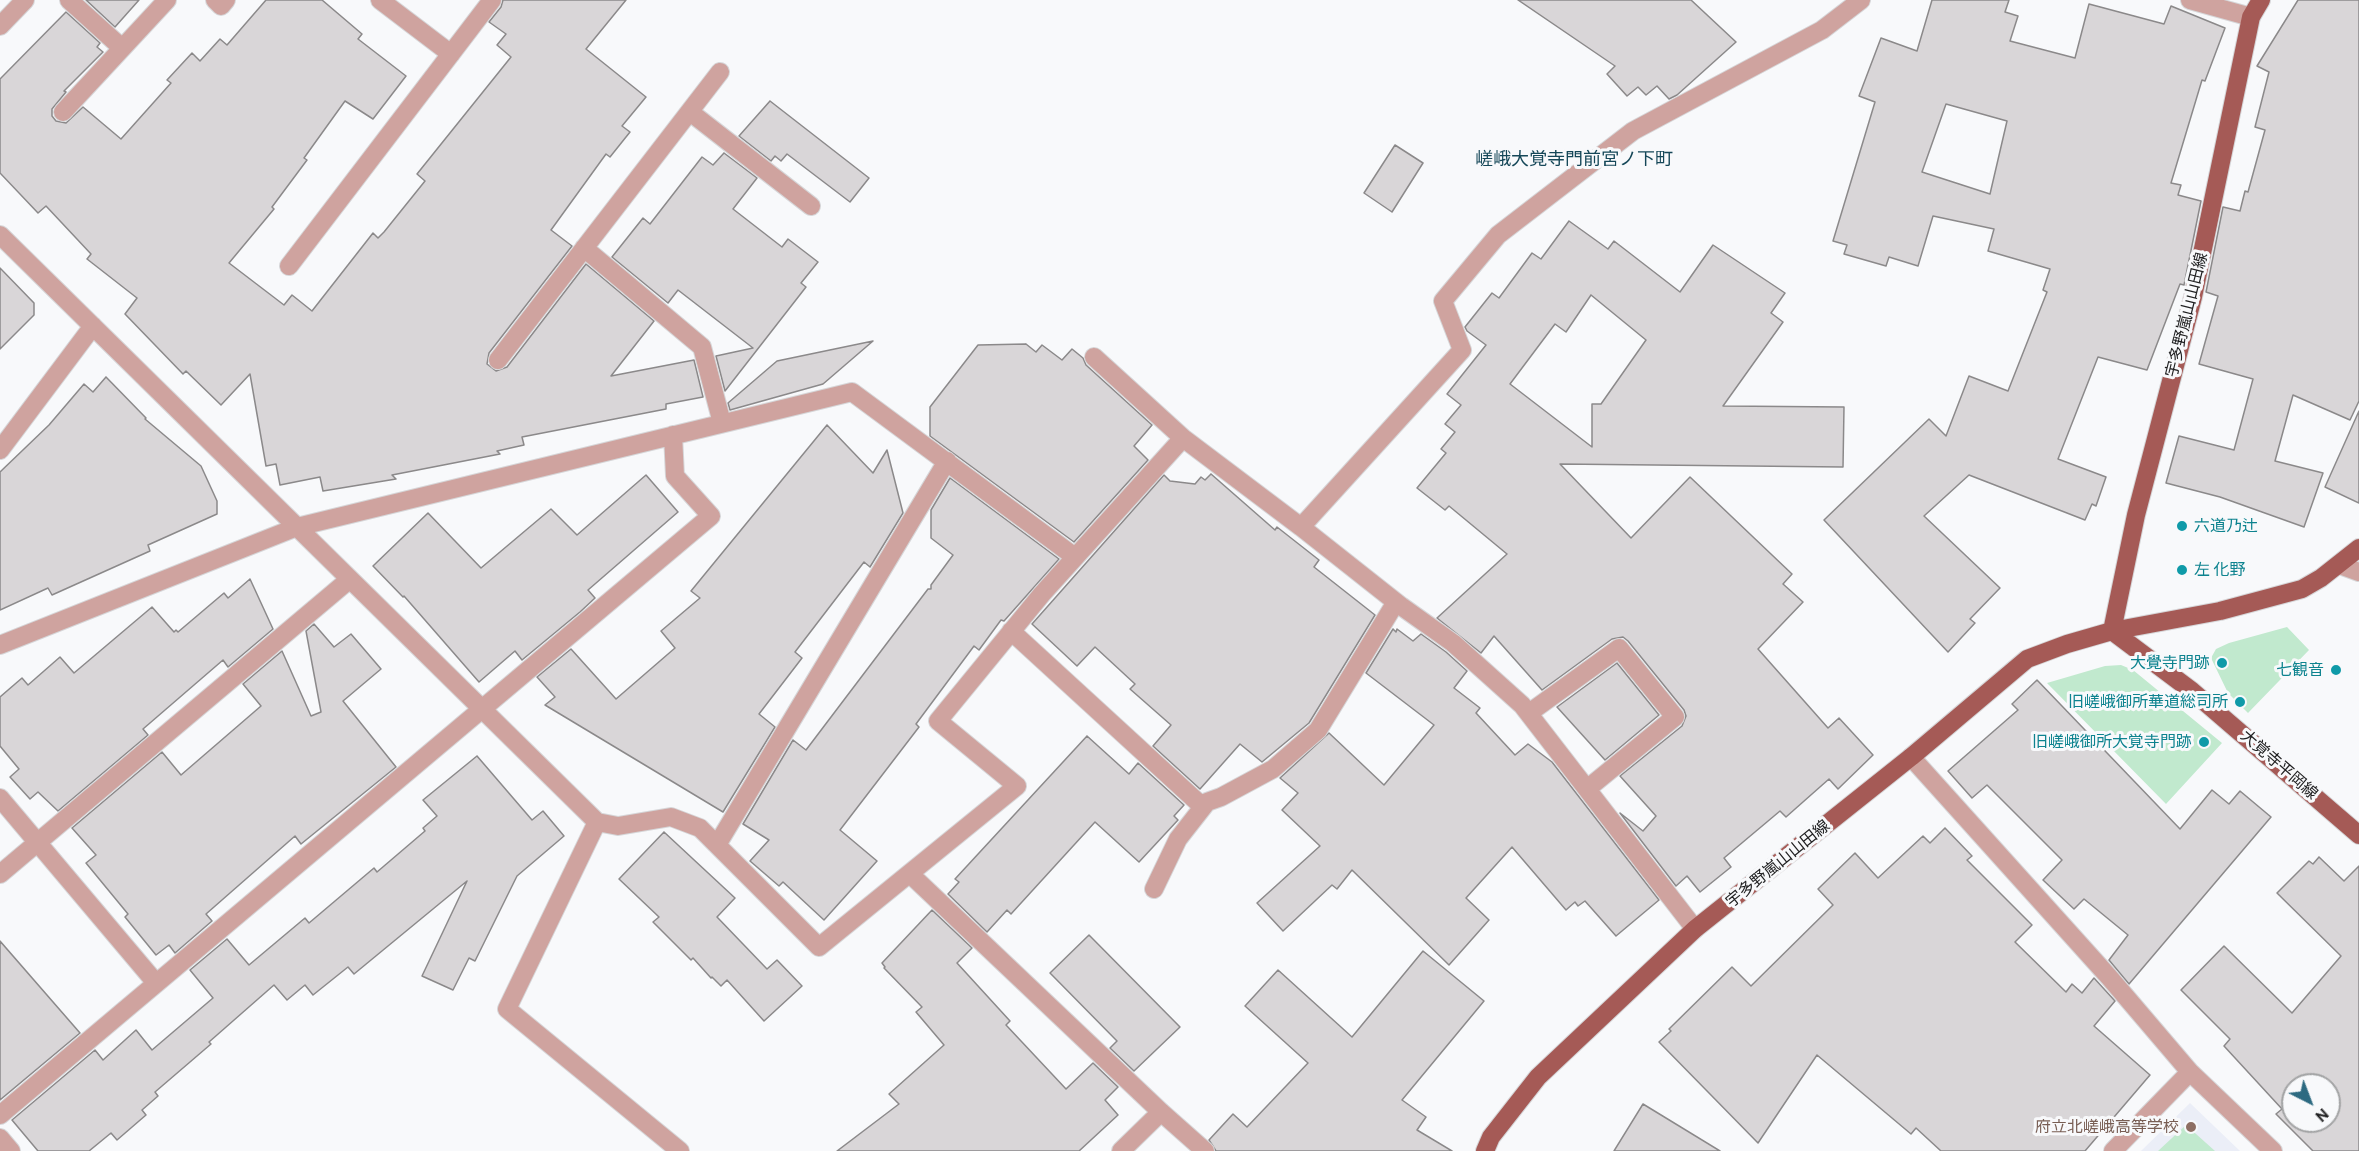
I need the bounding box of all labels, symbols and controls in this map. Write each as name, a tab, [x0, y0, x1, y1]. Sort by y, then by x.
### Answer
district label: 嵯峨大覚寺門前宮ノ下町	[1475, 149, 1673, 171]
street label: 宇多野嵐山山田線	[2162, 251, 2212, 379]
place label: 六道乃辻	[2194, 516, 2258, 536]
marker: 六道乃辻	[2175, 519, 2189, 533]
place label: 左 化野	[2194, 560, 2246, 580]
marker: 左 化野	[2175, 563, 2189, 577]
place label: 大覺寺門跡	[2130, 653, 2210, 673]
marker: 大覺寺門跡	[2215, 656, 2229, 670]
place label: 七観音	[2276, 660, 2324, 680]
marker: 七観音	[2329, 663, 2343, 677]
place label: 旧嵯峨御所華道総司所	[2068, 692, 2228, 712]
marker: 旧嵯峨御所華道総司所	[2233, 695, 2247, 709]
street label: 大覚寺平岡線	[2236, 726, 2322, 804]
place label: 旧嵯峨御所大覚寺門跡	[2032, 732, 2192, 752]
marker: 旧嵯峨御所大覚寺門跡	[2197, 735, 2211, 749]
street label: 宇多野嵐山山田線	[1722, 816, 1834, 912]
north arrow	[2281, 1073, 2341, 1133]
text: N	[2311, 1104, 2333, 1126]
place label: 府立北嵯峨高等学校	[2035, 1117, 2179, 1137]
marker: 府立北嵯峨高等学校	[2184, 1120, 2198, 1134]

